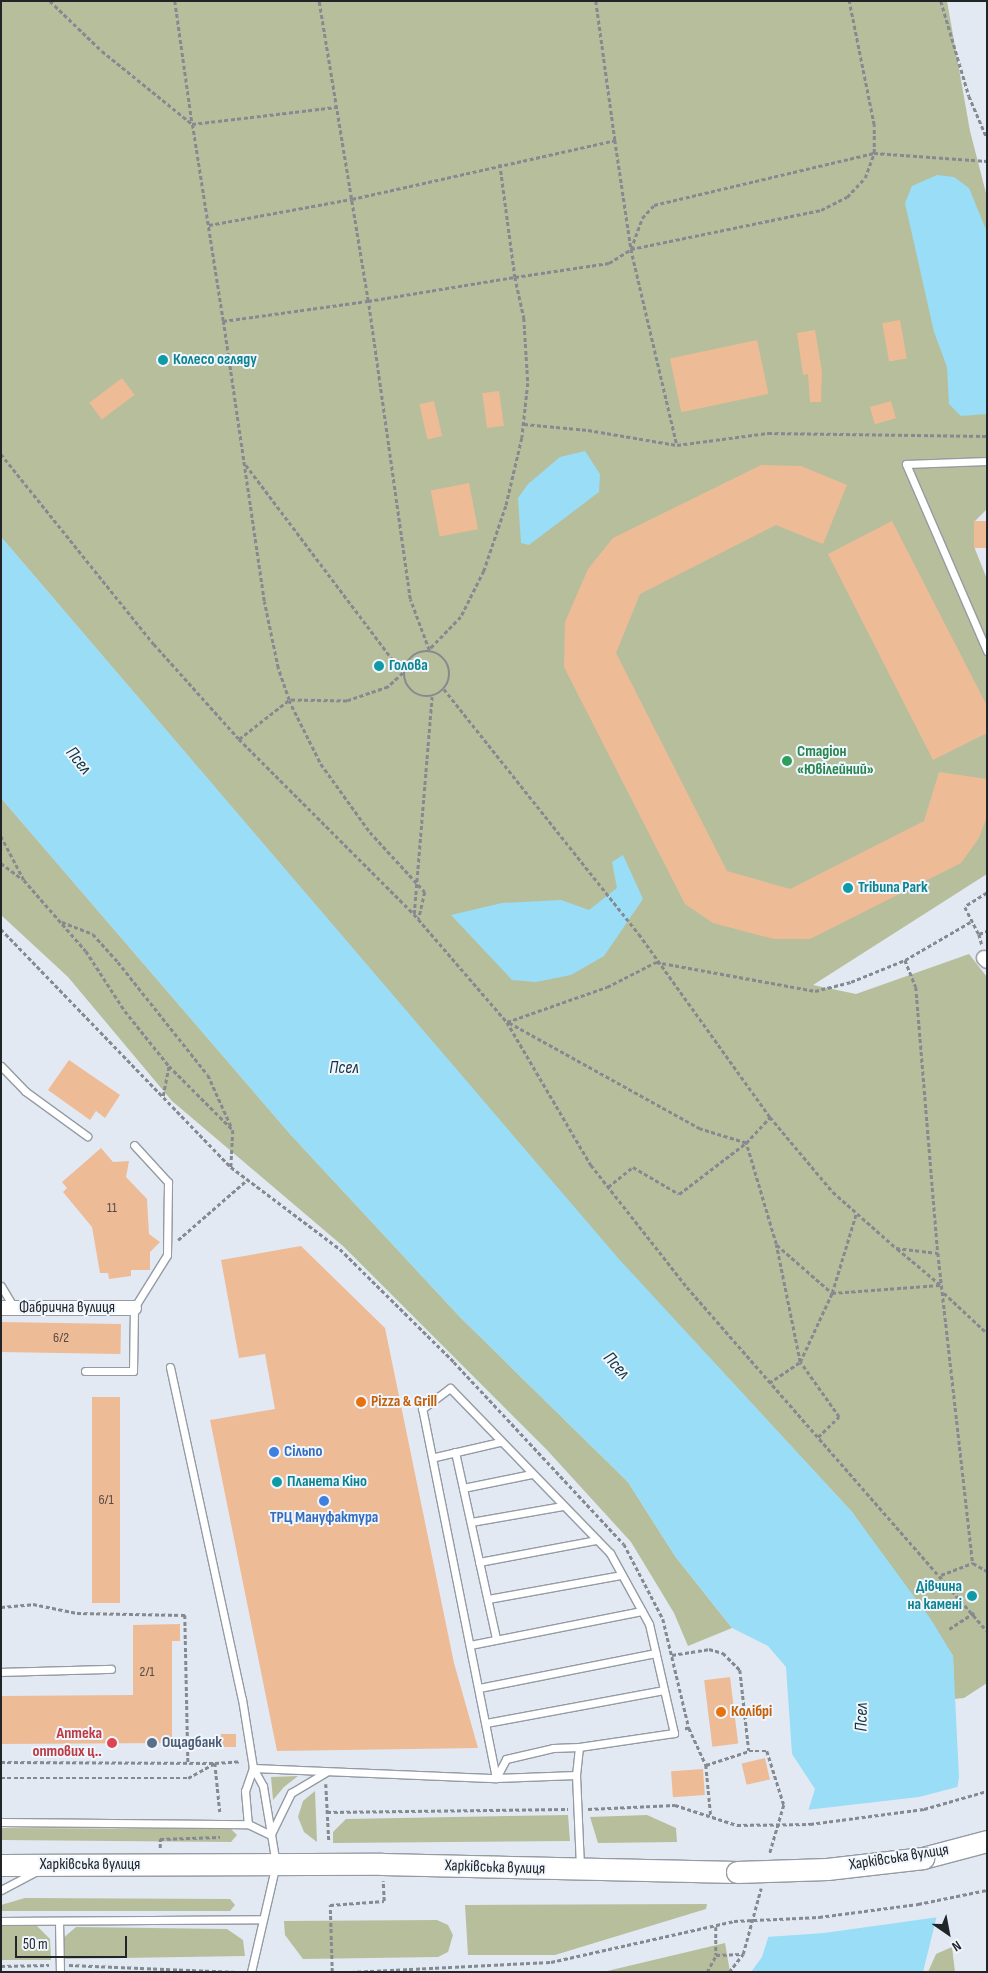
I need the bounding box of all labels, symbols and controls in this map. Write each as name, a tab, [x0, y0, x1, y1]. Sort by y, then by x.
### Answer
place label: Колесо огляду	[173, 350, 257, 370]
marker: Колесо огляду	[157, 354, 169, 366]
place label: Голова	[389, 656, 428, 676]
marker: Голова	[373, 660, 385, 672]
place label: Стадіон «Ювілейний»	[797, 742, 874, 780]
water label: Псел	[60, 743, 96, 779]
marker: Стадіон «Ювілейний»	[781, 755, 793, 767]
place label: Tribuna Park	[858, 878, 928, 898]
marker: Tribuna Park	[842, 882, 854, 894]
water label: Псел	[329, 1057, 359, 1079]
house number: 11	[107, 1200, 117, 1216]
street label: Фабрична вулиця	[19, 1298, 115, 1318]
house number: 6/2	[53, 1330, 69, 1346]
water label: Псел	[598, 1348, 634, 1384]
place label: Pizza & Grill	[371, 1392, 437, 1412]
marker: Pizza & Grill	[355, 1396, 367, 1408]
place label: Сільпо	[284, 1442, 322, 1462]
marker: Сільпо	[268, 1446, 280, 1458]
place label: Планета Кіно	[287, 1472, 367, 1492]
marker: Планета Кіно	[271, 1476, 283, 1488]
house number: 6/1	[98, 1492, 114, 1508]
marker: ТРЦ Мануфактура	[318, 1495, 330, 1507]
place label: ТРЦ Мануфактура	[270, 1508, 378, 1528]
place label: Дівчина на камені	[907, 1577, 962, 1615]
marker: Дівчина на камені	[966, 1590, 978, 1602]
house number: 2/1	[139, 1664, 155, 1680]
place label: Колібрі	[731, 1702, 772, 1722]
water label: Псел	[851, 1702, 873, 1732]
marker: Колібрі	[715, 1706, 727, 1718]
place label: Аптека оптових ц..	[32, 1724, 102, 1762]
place label: Ощадбанк	[162, 1733, 222, 1753]
marker: Аптека оптових ц..	[106, 1737, 118, 1749]
marker: Ощадбанк	[146, 1737, 158, 1749]
street label: Харківська вулиця	[848, 1841, 950, 1875]
street label: Харківська вулиця	[40, 1855, 140, 1875]
street label: Харківська вулиця	[444, 1857, 546, 1879]
north arrow	[923, 1908, 973, 1958]
scale bar	[18, 1926, 130, 1958]
text: 50 m	[23, 1935, 48, 1954]
text: N	[949, 1937, 964, 1955]

